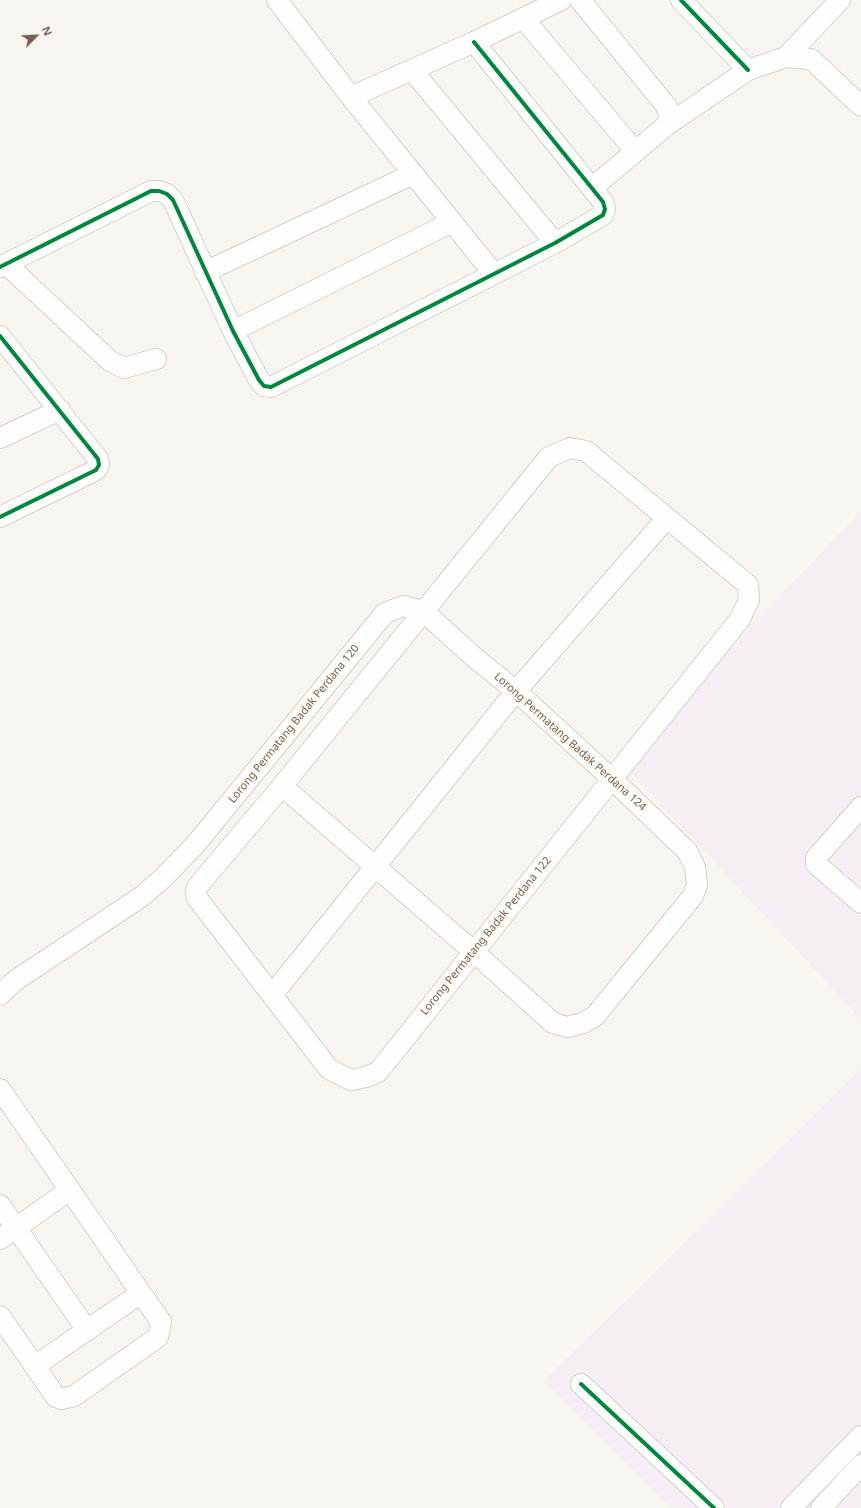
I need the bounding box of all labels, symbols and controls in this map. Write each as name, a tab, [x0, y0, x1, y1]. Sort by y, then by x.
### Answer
north arrow	[16, 16, 56, 56]
text: N	[39, 24, 56, 38]
street label: Lorong Permatang Badak Perdana 120	[226, 642, 362, 806]
street label: Lorong Permatang Badak Perdana 124	[491, 670, 649, 814]
street label: Lorong Permatang Badak Perdana 122	[418, 854, 554, 1018]

